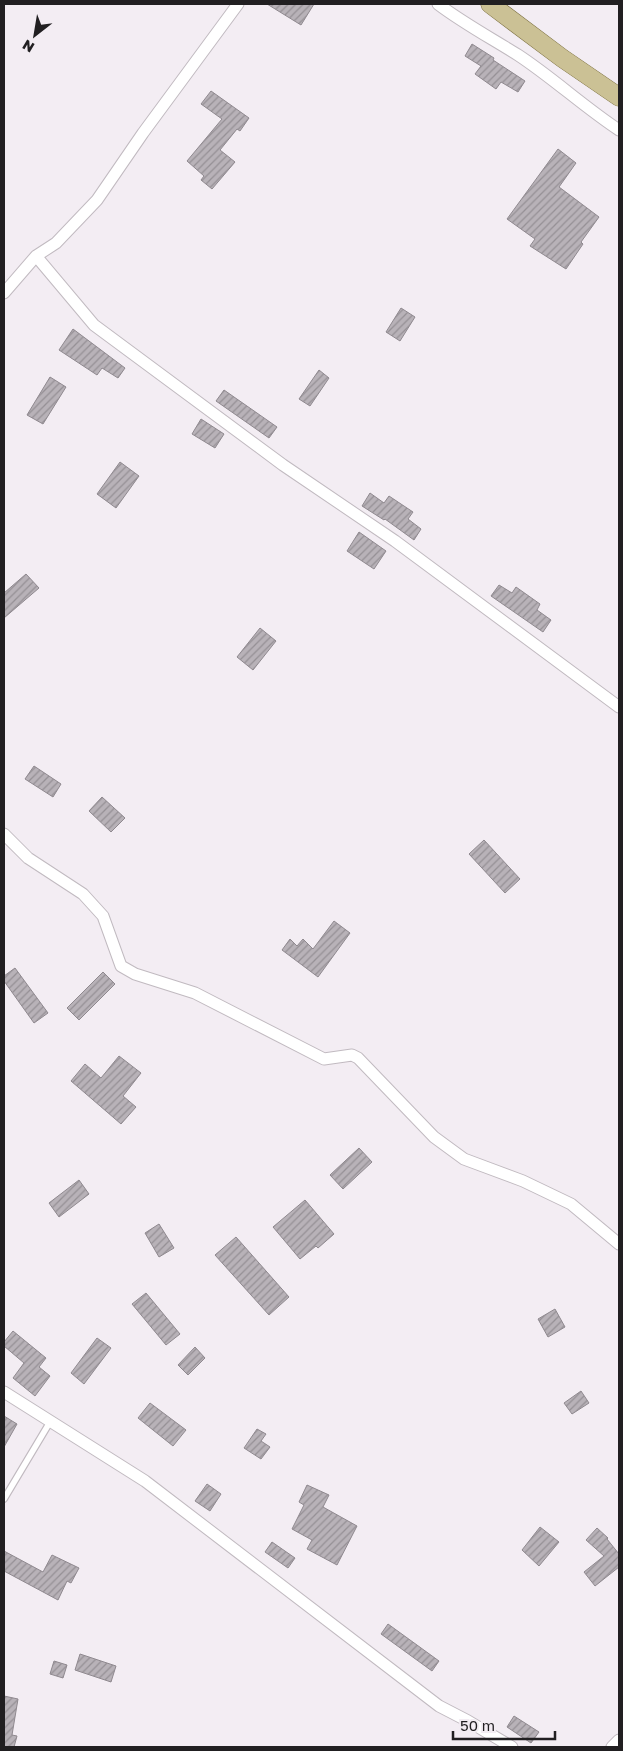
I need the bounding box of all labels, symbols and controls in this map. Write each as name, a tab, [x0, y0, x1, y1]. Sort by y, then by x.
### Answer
north arrow	[10, 10, 60, 60]
text: N	[19, 37, 37, 57]
scale bar	[453, 1708, 556, 1740]
text: 50 m	[460, 1716, 495, 1734]

